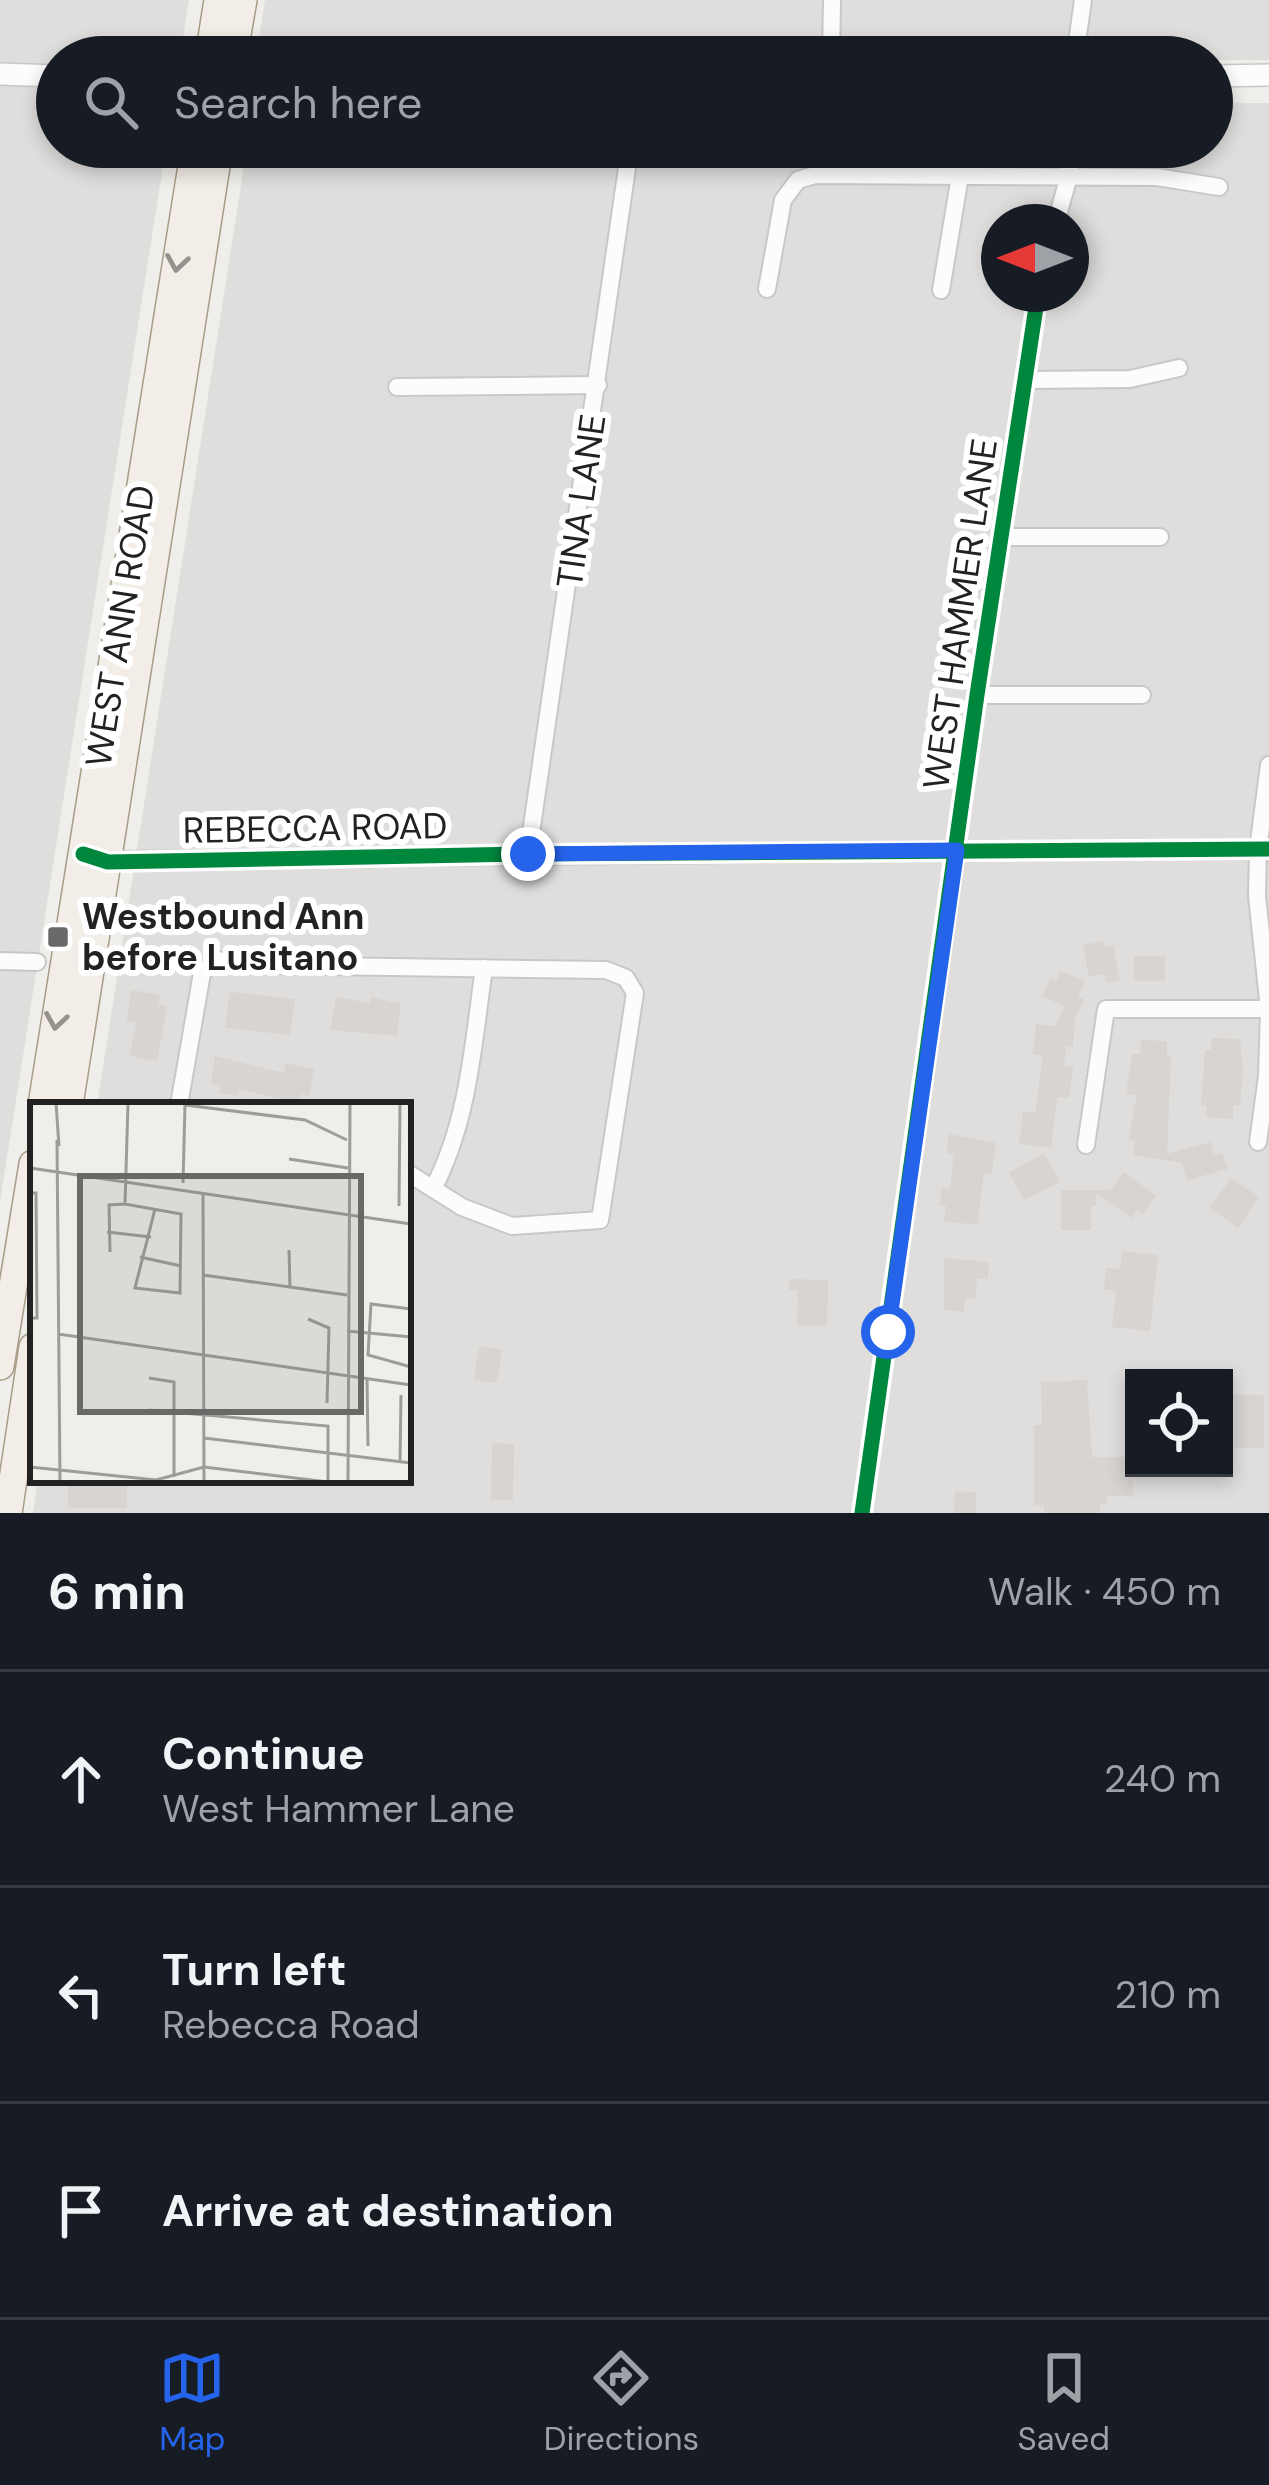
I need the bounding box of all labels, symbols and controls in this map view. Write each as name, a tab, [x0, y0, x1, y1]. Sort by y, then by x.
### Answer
search box	[36, 36, 1233, 168]
icon: search	[78, 69, 144, 135]
text: Search here	[174, 73, 422, 132]
north arrow	[981, 204, 1089, 312]
one-way arrow	[165, 253, 191, 272]
street label: TINA LANE	[546, 411, 616, 591]
street label: WEST HAMMER LANE	[912, 436, 1008, 792]
street label: WEST ANN ROAD	[75, 482, 165, 770]
street label: REBECCA ROAD	[182, 802, 448, 854]
route end	[501, 827, 555, 881]
place label: Westbound Ann before Lusitano	[82, 893, 365, 981]
marker: Westbound Ann before Lusitano	[45, 924, 71, 950]
one-way arrow	[44, 1011, 70, 1031]
inset map	[30, 1102, 411, 1483]
route start	[861, 1305, 915, 1359]
map controls	[1125, 1369, 1233, 1477]
button: locate	[1125, 1369, 1233, 1477]
text: 6 min	[48, 1558, 186, 1625]
text: Walk · 450 m	[988, 1566, 1221, 1617]
text: Continue	[162, 1724, 365, 1783]
icon: ahead	[48, 1746, 114, 1812]
text: 240 m	[1104, 1753, 1221, 1804]
text: West Hammer Lane	[162, 1783, 515, 1834]
text: Turn left	[162, 1940, 346, 1999]
icon: left	[48, 1962, 114, 2028]
text: 210 m	[1115, 1969, 1221, 2020]
text: Rebecca Road	[162, 1999, 420, 2050]
icon: arrive	[48, 2178, 114, 2244]
text: Arrive at destination	[162, 2181, 614, 2240]
tab: Map	[159, 2345, 226, 2460]
tab: Directions	[544, 2345, 699, 2460]
tab: Saved	[1017, 2345, 1110, 2460]

